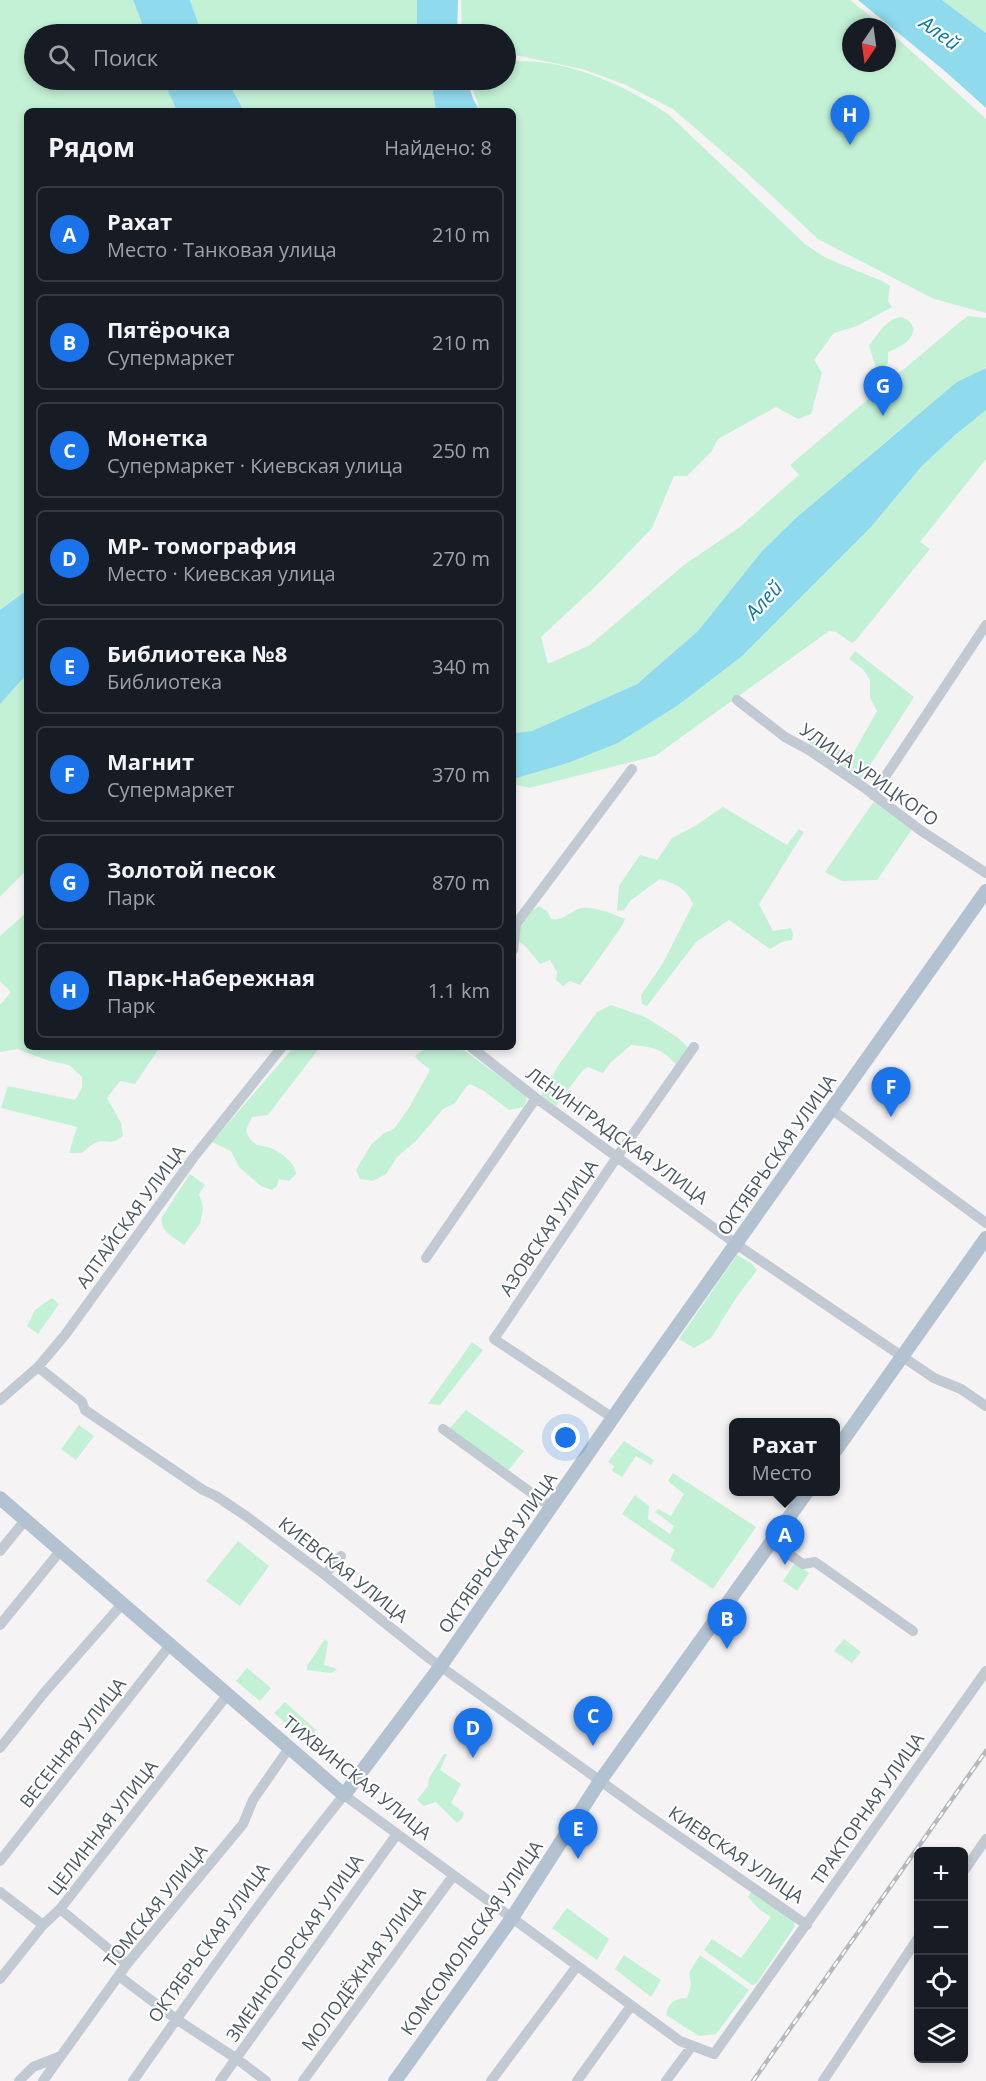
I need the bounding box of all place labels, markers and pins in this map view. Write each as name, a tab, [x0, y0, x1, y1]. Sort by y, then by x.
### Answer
pin: H	[830, 96, 870, 145]
pin: G	[864, 366, 902, 416]
pin: F	[872, 1068, 910, 1117]
pin: A	[766, 1516, 804, 1565]
pin: B	[708, 1600, 746, 1649]
pin: C	[574, 1696, 612, 1746]
pin: D	[454, 1708, 492, 1758]
pin: E	[558, 1810, 598, 1859]

